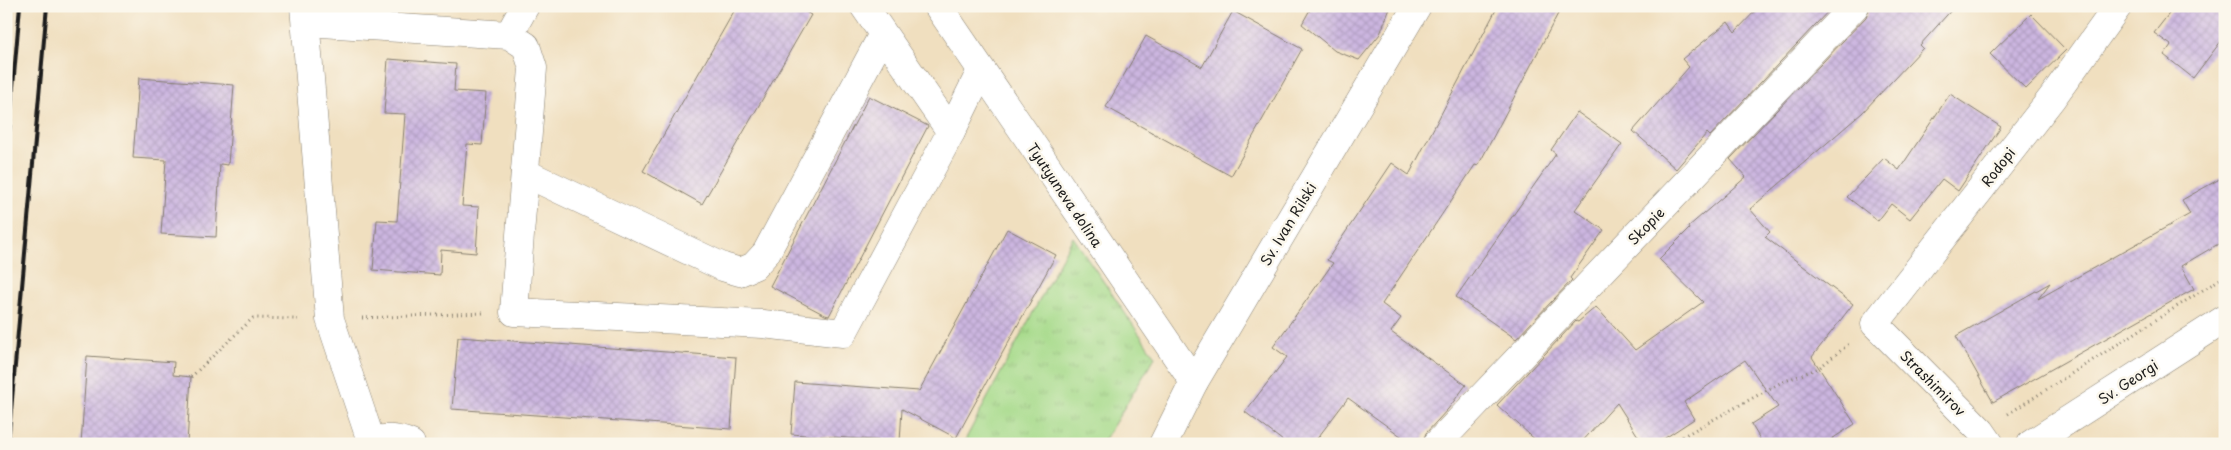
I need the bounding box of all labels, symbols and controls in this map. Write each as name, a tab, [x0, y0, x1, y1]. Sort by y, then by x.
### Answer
street label: Tyutyuneva dolina	[1022, 139, 1108, 252]
street label: Rodopi	[1976, 143, 2020, 191]
street label: Sv. Ivan Rilski	[1255, 178, 1321, 270]
street label: Skopie	[1623, 203, 1669, 249]
street label: Strashimirov	[1895, 345, 1971, 421]
street label: Sv. Georgi	[2094, 355, 2162, 409]

